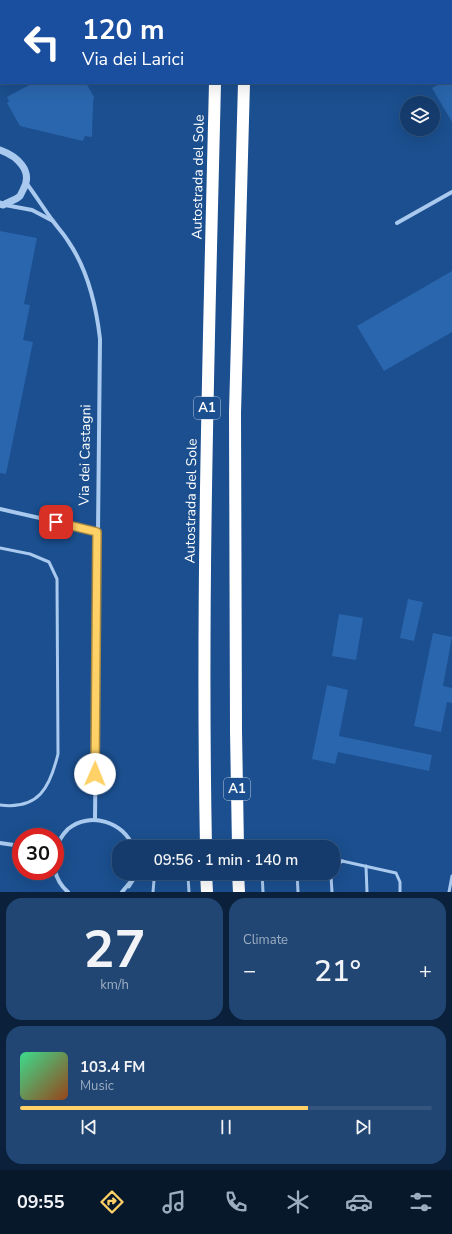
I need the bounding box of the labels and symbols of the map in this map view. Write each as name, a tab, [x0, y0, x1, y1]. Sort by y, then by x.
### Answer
street label: Autostrada del Sole	[187, 114, 209, 240]
road number: A1	[194, 397, 220, 419]
street label: Via dei Castagni	[75, 404, 95, 507]
street label: Autostrada del Sole	[180, 438, 202, 564]
pin	[39, 505, 73, 539]
position arrow	[74, 753, 116, 795]
road number: A1	[224, 778, 250, 800]
speed limit sign: 30	[12, 828, 64, 880]

